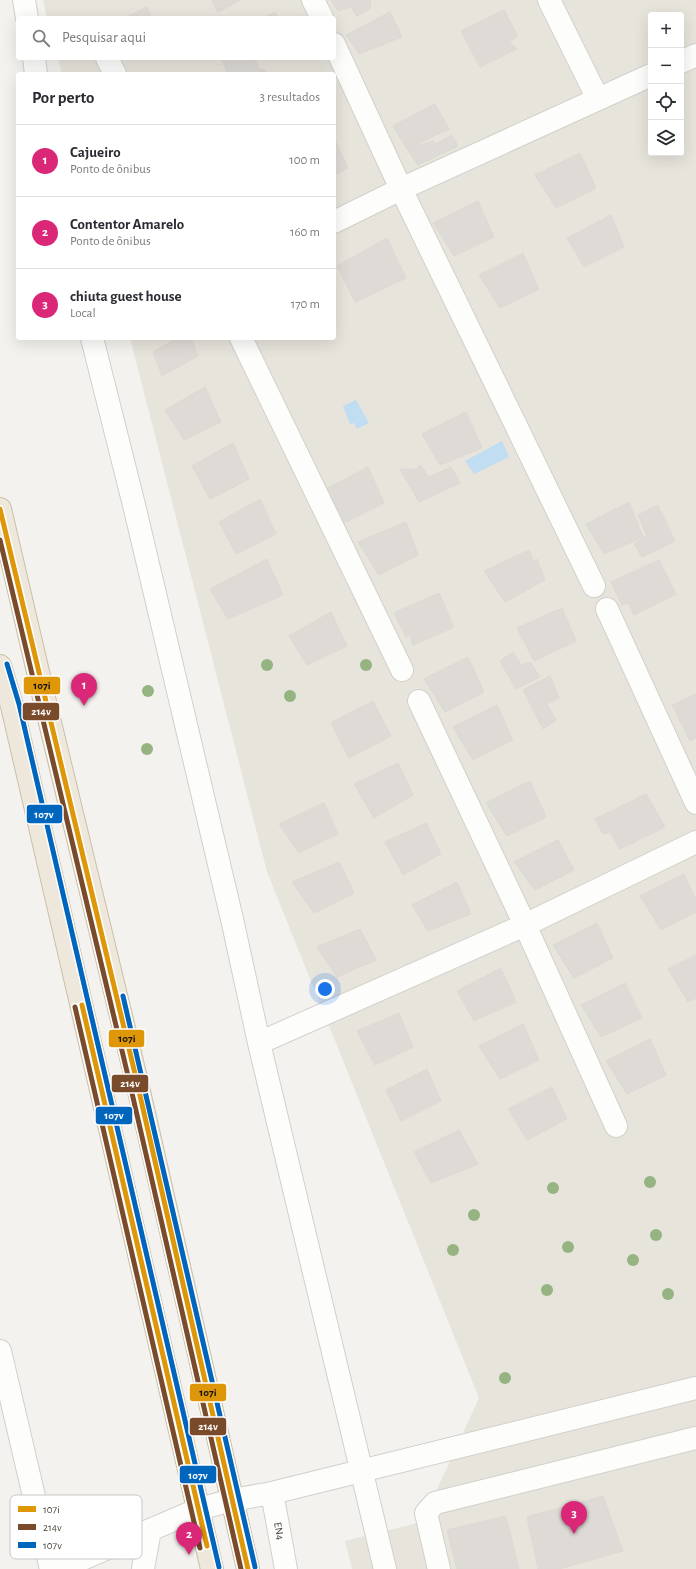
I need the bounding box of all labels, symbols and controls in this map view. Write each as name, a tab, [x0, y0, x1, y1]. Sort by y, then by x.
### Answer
map controls	[648, 12, 684, 156]
button: +	[648, 12, 684, 48]
search box	[16, 16, 336, 60]
icon: search	[30, 27, 52, 49]
text: Pesquisar aqui	[62, 30, 146, 45]
button: −	[648, 48, 684, 84]
button: locate	[648, 84, 684, 120]
text: Por perto	[32, 89, 95, 106]
text: 3 resultados	[260, 91, 320, 104]
button: layers	[648, 120, 684, 156]
text: Cajueiro	[70, 145, 121, 160]
text: 1	[43, 154, 47, 167]
text: 100 m	[289, 154, 320, 167]
text: Ponto de ônibus	[70, 163, 151, 176]
text: Contentor Amarelo	[70, 217, 184, 232]
text: 2	[42, 226, 48, 239]
text: 160 m	[290, 226, 320, 239]
text: Ponto de ônibus	[70, 235, 151, 248]
text: chiuta guest house	[70, 289, 182, 304]
text: 3	[42, 298, 48, 311]
text: 170 m	[291, 298, 320, 311]
text: Local	[70, 307, 96, 320]
pin: 1	[71, 673, 97, 706]
line badge: 107i	[23, 676, 61, 695]
text: 107i	[33, 680, 51, 691]
line badge: 214v	[22, 702, 60, 721]
text: 214v	[31, 706, 51, 717]
line badge: 107v	[26, 804, 63, 824]
text: 107v	[34, 809, 54, 820]
your location	[315, 979, 335, 999]
line badge: 107i	[108, 1029, 145, 1048]
text: 107i	[118, 1033, 136, 1044]
line badge: 214v	[111, 1074, 149, 1093]
text: 214v	[120, 1078, 140, 1089]
line badge: 107v	[95, 1106, 133, 1125]
text: 107v	[104, 1110, 124, 1121]
line badge: 107i	[189, 1383, 227, 1402]
text: 107i	[199, 1387, 217, 1398]
line badge: 214v	[189, 1417, 227, 1436]
text: 214v	[198, 1421, 218, 1432]
line badge: 107v	[179, 1465, 217, 1484]
text: 107v	[188, 1470, 208, 1481]
legend	[10, 1495, 142, 1559]
pin: 3	[561, 1501, 587, 1534]
text: 107i	[43, 1504, 60, 1515]
street label: EN4	[272, 1521, 286, 1541]
text: 214v	[43, 1522, 62, 1533]
pin: 2	[176, 1522, 202, 1555]
text: 107v	[43, 1540, 62, 1551]

